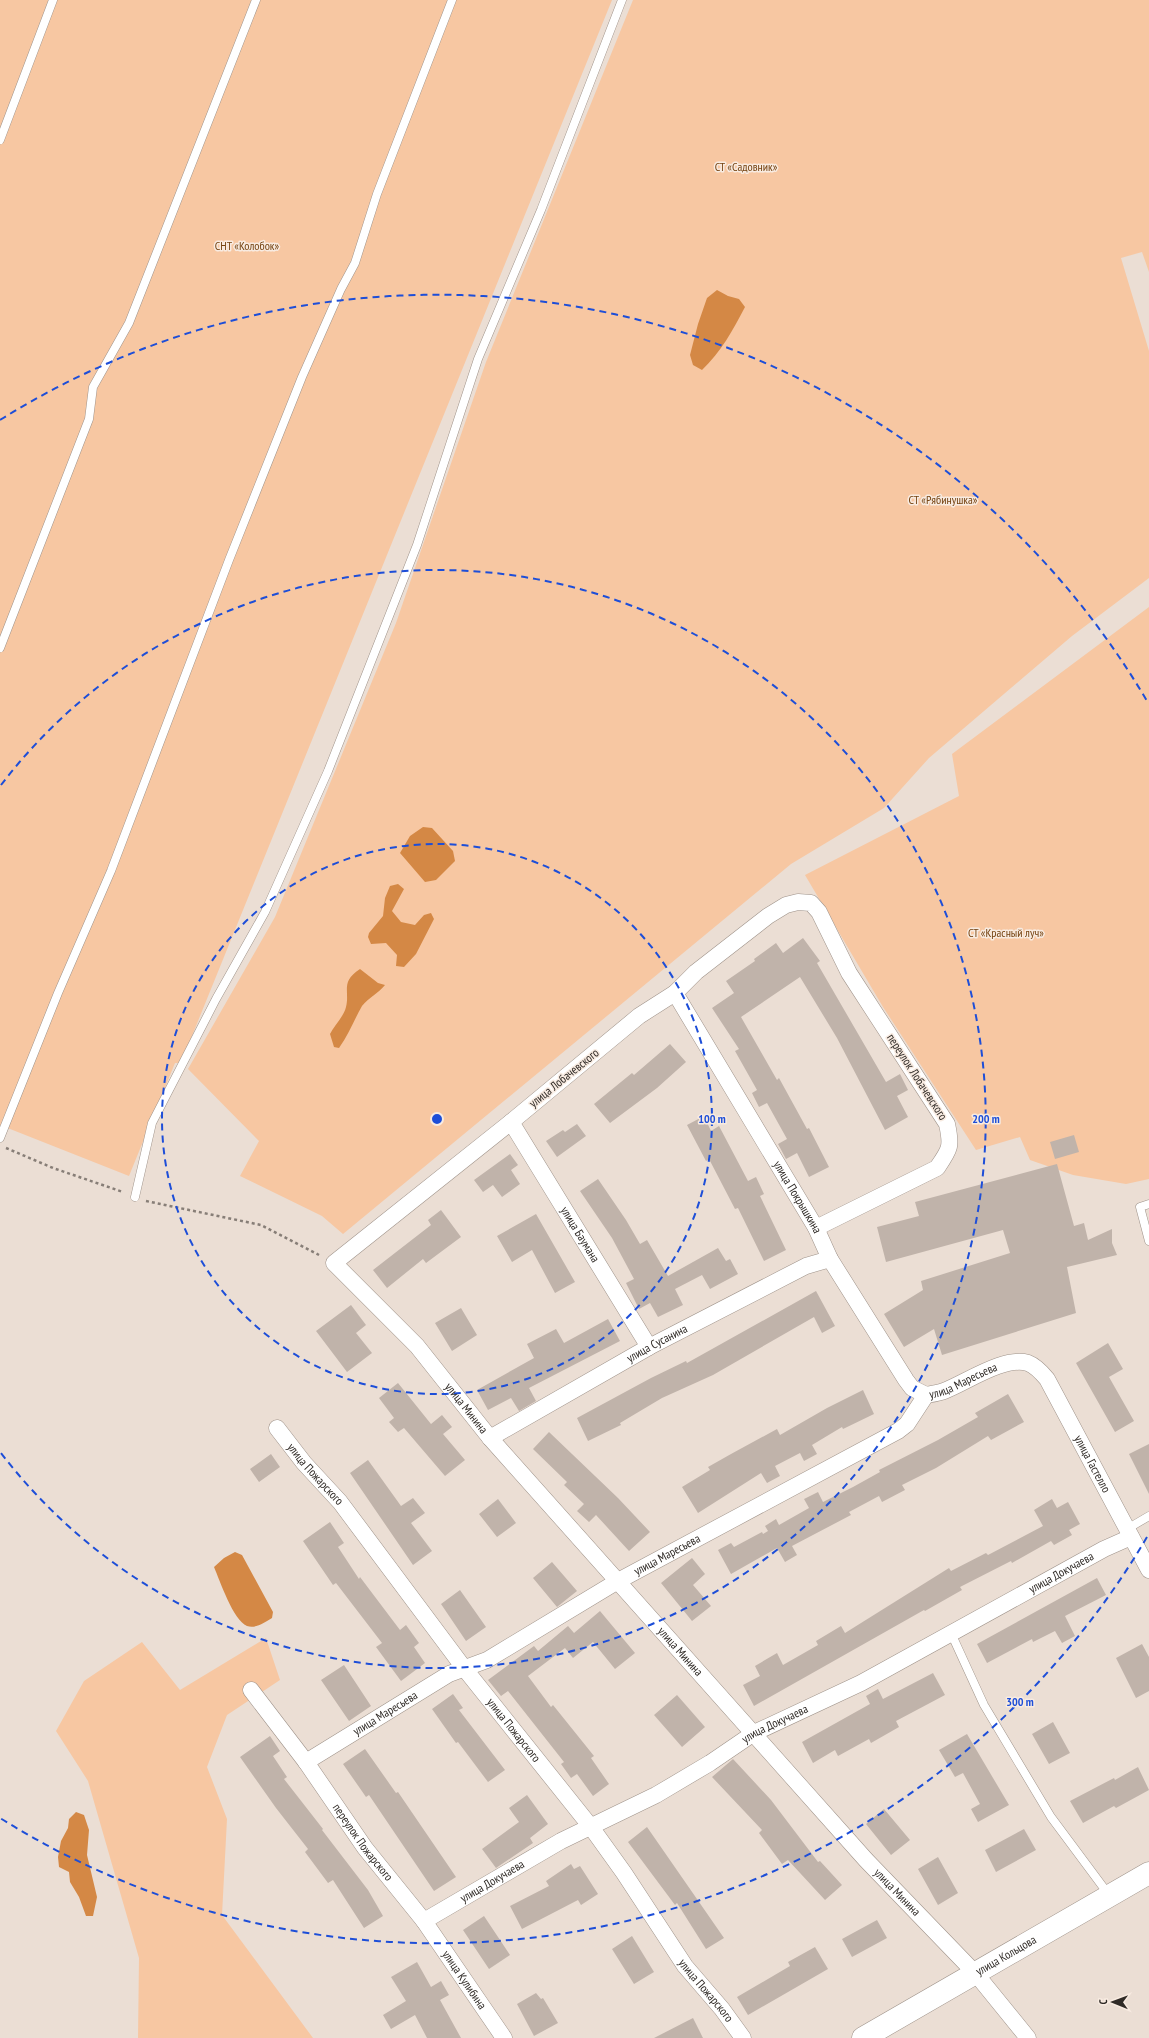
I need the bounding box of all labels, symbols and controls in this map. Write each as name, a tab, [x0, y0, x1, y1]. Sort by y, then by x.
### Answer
park label: СТ «Садовник»	[715, 159, 778, 174]
park label: СНТ «Колобок»	[215, 238, 280, 253]
park label: СТ «Рябинушка»	[909, 492, 978, 507]
park label: СТ «Красный луч»	[968, 925, 1044, 940]
street label: переулок Лобачевского	[884, 1031, 951, 1123]
street label: улица Лобачевского	[526, 1045, 602, 1110]
text: 100 m	[698, 1111, 726, 1126]
text: 200 m	[972, 1111, 1000, 1126]
centre of rings	[430, 1112, 444, 1126]
street label: улица Покрышкина	[770, 1158, 825, 1236]
street label: улица Баумана	[558, 1203, 603, 1265]
street label: улица Сусанина	[624, 1320, 690, 1365]
street label: улица Маресьева	[928, 1359, 999, 1401]
street label: улица Минина	[442, 1379, 492, 1436]
street label: улица Гастелло	[1071, 1432, 1114, 1495]
street label: улица Пожарского	[284, 1440, 347, 1508]
street label: улица Маресьева	[631, 1530, 703, 1578]
street label: улица Докучаева	[1026, 1548, 1096, 1596]
street label: улица Минина	[655, 1624, 707, 1679]
street label: улица Маресьева	[350, 1687, 420, 1738]
text: 300 m	[1006, 1694, 1034, 1709]
street label: улица Пожарского	[484, 1695, 544, 1765]
street label: улица Докучаева	[739, 1701, 810, 1746]
street label: переулок Пожарского	[330, 1801, 397, 1884]
street label: улица Докучаева	[457, 1856, 527, 1905]
street label: улица Минина	[871, 1865, 924, 1919]
street label: улица Кольцова	[973, 1932, 1039, 1978]
street label: улица Кулибина	[439, 1947, 490, 2012]
street label: улица Пожарского	[675, 1956, 737, 2025]
north arrow	[1093, 1982, 1133, 2022]
text: С	[1096, 1999, 1110, 2004]

